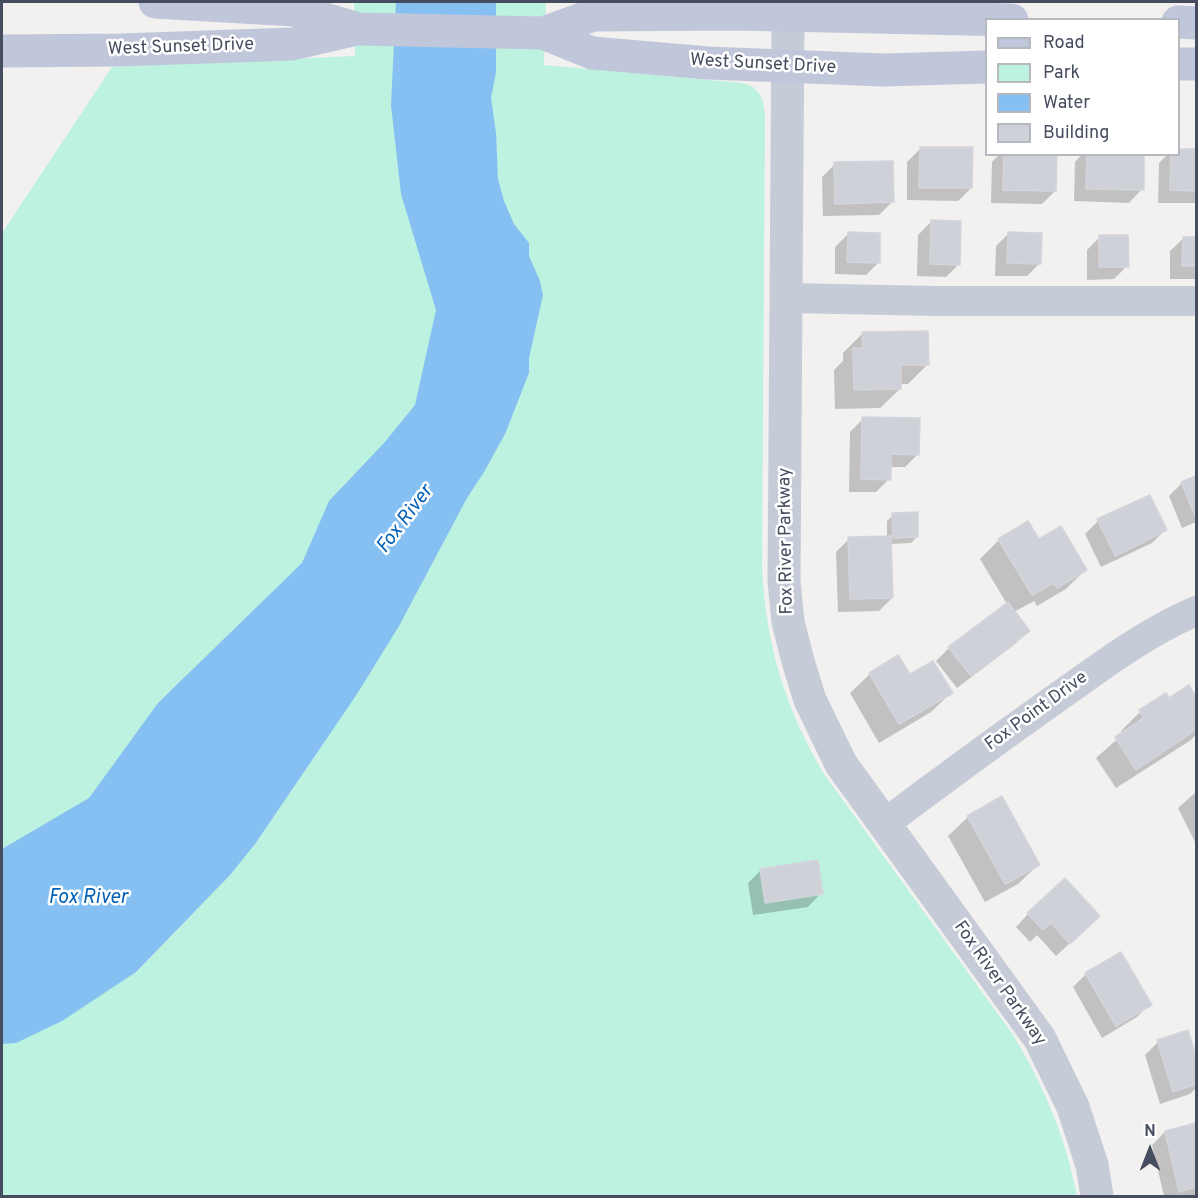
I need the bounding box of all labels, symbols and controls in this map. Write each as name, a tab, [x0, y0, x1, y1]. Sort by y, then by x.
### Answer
legend	[985, 18, 1180, 156]
text: Road	[1043, 32, 1085, 55]
street label: West Sunset Drive	[108, 35, 254, 61]
street label: West Sunset Drive	[689, 50, 837, 80]
text: Park	[1043, 62, 1080, 85]
text: Water	[1043, 92, 1090, 115]
text: Building	[1043, 122, 1109, 145]
street label: Fox River Parkway	[775, 467, 799, 615]
water label: Fox River	[373, 481, 439, 559]
street label: Fox Point Drive	[982, 668, 1092, 756]
water label: Fox River	[48, 887, 128, 911]
street label: Fox River Parkway	[948, 918, 1050, 1050]
north arrow	[1120, 1120, 1180, 1180]
text: N	[1144, 1122, 1156, 1142]

